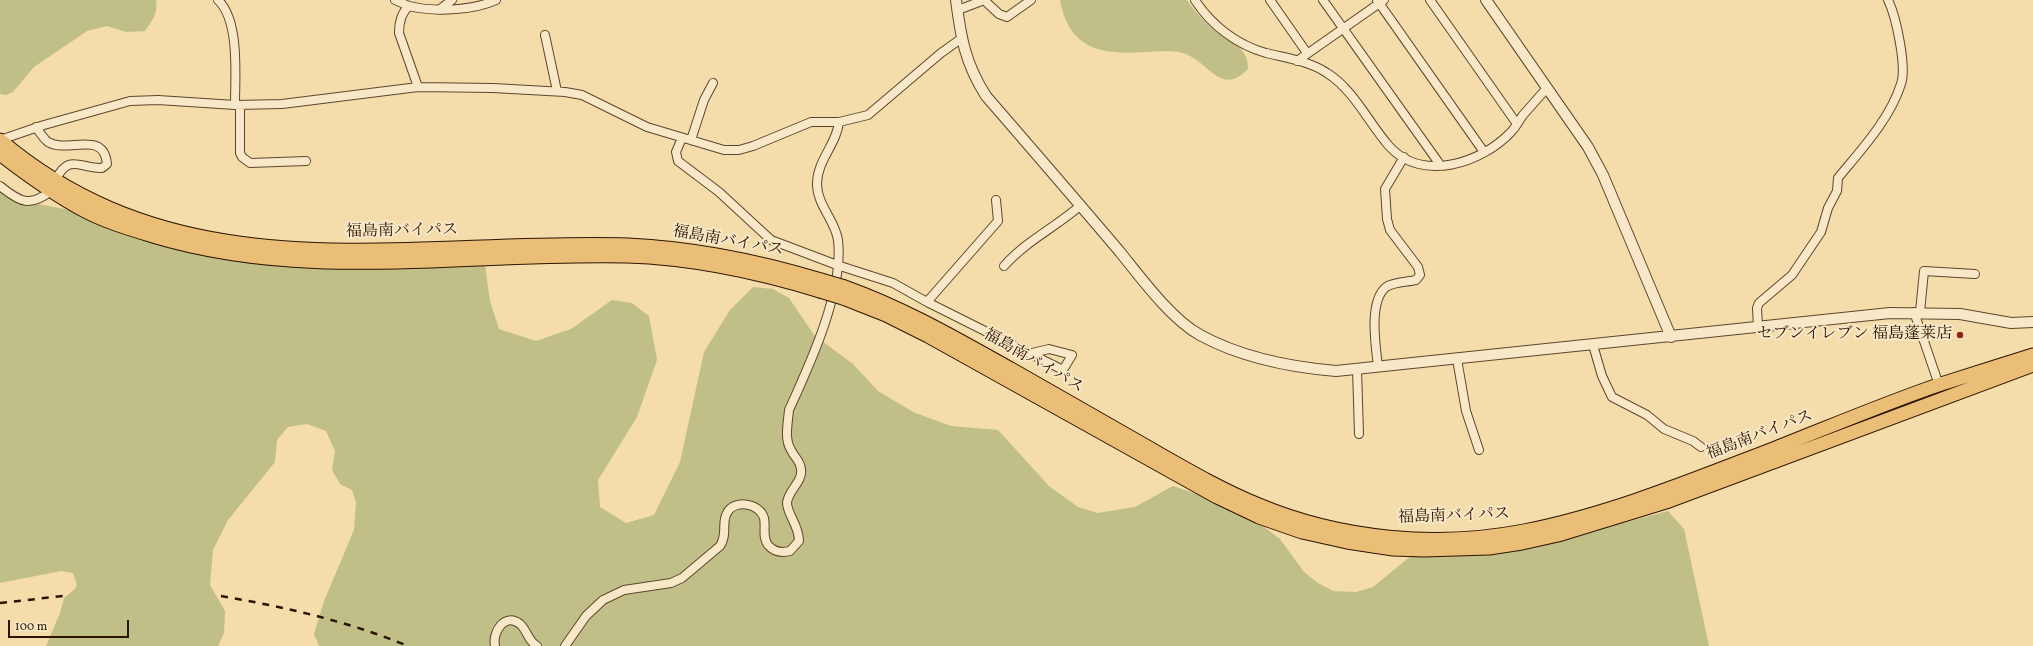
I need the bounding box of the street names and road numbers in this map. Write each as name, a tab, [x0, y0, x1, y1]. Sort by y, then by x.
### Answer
street label: 福島南バイパス	[346, 221, 458, 243]
street label: 福島南バイパス	[671, 223, 785, 261]
street label: 福島南バイパス	[980, 326, 1086, 398]
street label: 福島南バイパス	[1704, 407, 1816, 465]
street label: 福島南バイパス	[1398, 505, 1510, 529]

